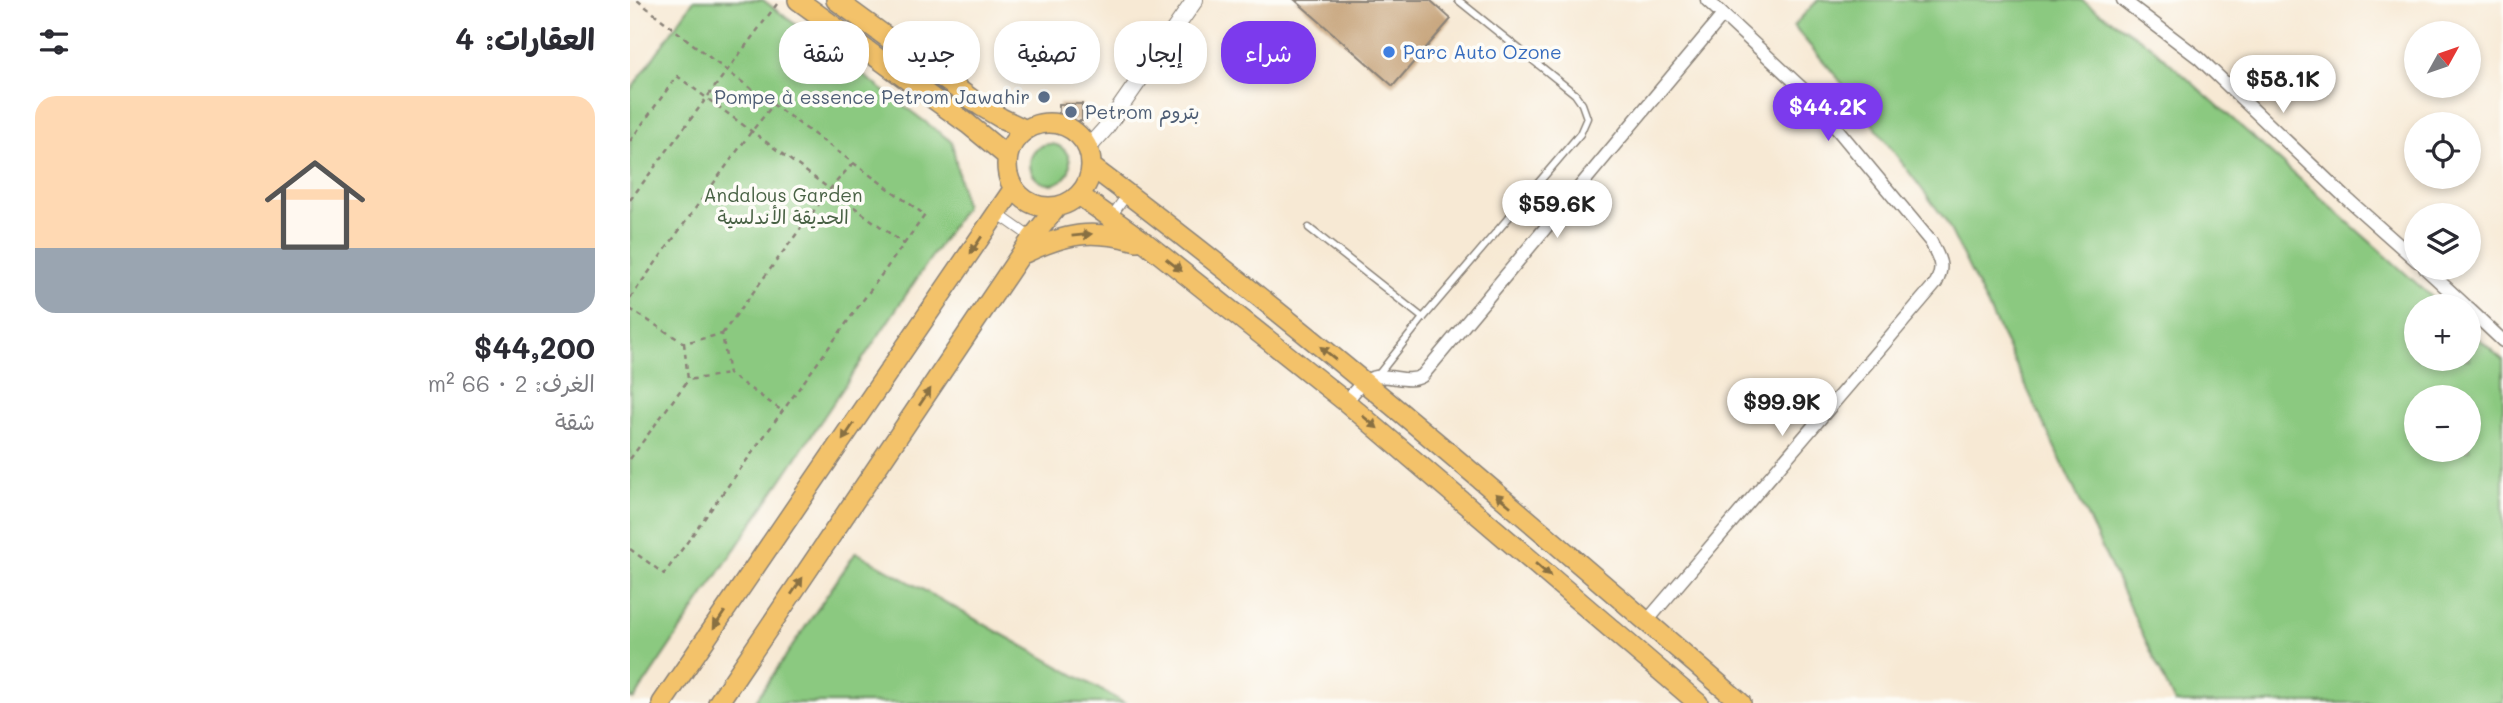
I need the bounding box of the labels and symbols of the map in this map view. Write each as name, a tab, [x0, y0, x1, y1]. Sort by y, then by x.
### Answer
north arrow	[2404, 21, 2482, 98]
place label: Parc Auto Ozone	[1403, 39, 1562, 64]
marker: Parc Auto Ozone	[1381, 44, 1397, 60]
pin: $58.1K	[2226, 55, 2340, 115]
pin: $44.2K	[1771, 83, 1885, 143]
place label: Pompe à essence Petrom Jawahir	[714, 84, 1030, 109]
marker: Pompe à essence Petrom Jawahir	[1036, 89, 1052, 105]
place label: Petrom بتروم	[1085, 99, 1200, 127]
marker: Petrom بتروم	[1063, 104, 1079, 120]
pin: $59.6K	[1500, 180, 1614, 240]
park label: Andalous Garden الحديقة الأندلسية	[703, 182, 863, 229]
one-way arrow	[1071, 229, 1093, 240]
one-way arrow	[969, 236, 983, 254]
one-way arrow	[1164, 257, 1182, 272]
one-way arrow	[1320, 346, 1338, 361]
pin: $99.9K	[1725, 378, 1839, 438]
one-way arrow	[918, 388, 932, 406]
one-way arrow	[1362, 414, 1379, 429]
one-way arrow	[841, 423, 855, 441]
one-way arrow	[1494, 492, 1512, 507]
one-way arrow	[1534, 562, 1552, 578]
one-way arrow	[790, 576, 803, 595]
one-way arrow	[712, 611, 726, 629]

